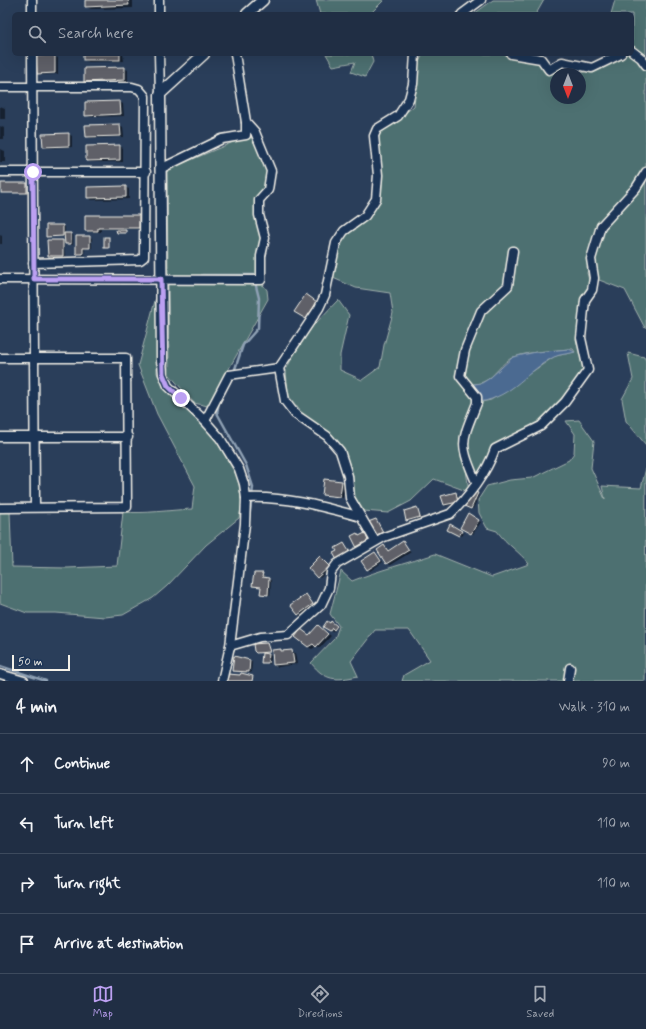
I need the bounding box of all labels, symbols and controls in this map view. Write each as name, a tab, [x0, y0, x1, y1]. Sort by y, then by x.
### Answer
search box	[12, 12, 634, 56]
icon: search	[26, 23, 48, 45]
text: Search here	[58, 24, 134, 44]
north arrow	[550, 68, 586, 104]
route start	[24, 163, 42, 181]
route end	[172, 389, 190, 407]
scale bar	[12, 653, 70, 672]
text: 50 m	[18, 655, 43, 669]
text: 4 min	[16, 696, 57, 718]
text: Walk · 310 m	[559, 699, 630, 716]
icon: ahead	[16, 753, 38, 775]
text: Continue	[54, 754, 110, 774]
text: 90 m	[602, 755, 630, 772]
icon: left	[16, 813, 38, 835]
text: Turn left	[54, 814, 114, 834]
text: 110 m	[597, 815, 630, 832]
icon: right	[16, 873, 38, 895]
text: Turn right	[54, 874, 121, 894]
text: 110 m	[597, 875, 630, 892]
icon: arrive	[16, 933, 38, 955]
text: Arrive at destination	[54, 934, 183, 954]
tab: Map	[92, 983, 114, 1021]
tab: Directions	[297, 983, 343, 1021]
tab: Saved	[526, 983, 554, 1021]

